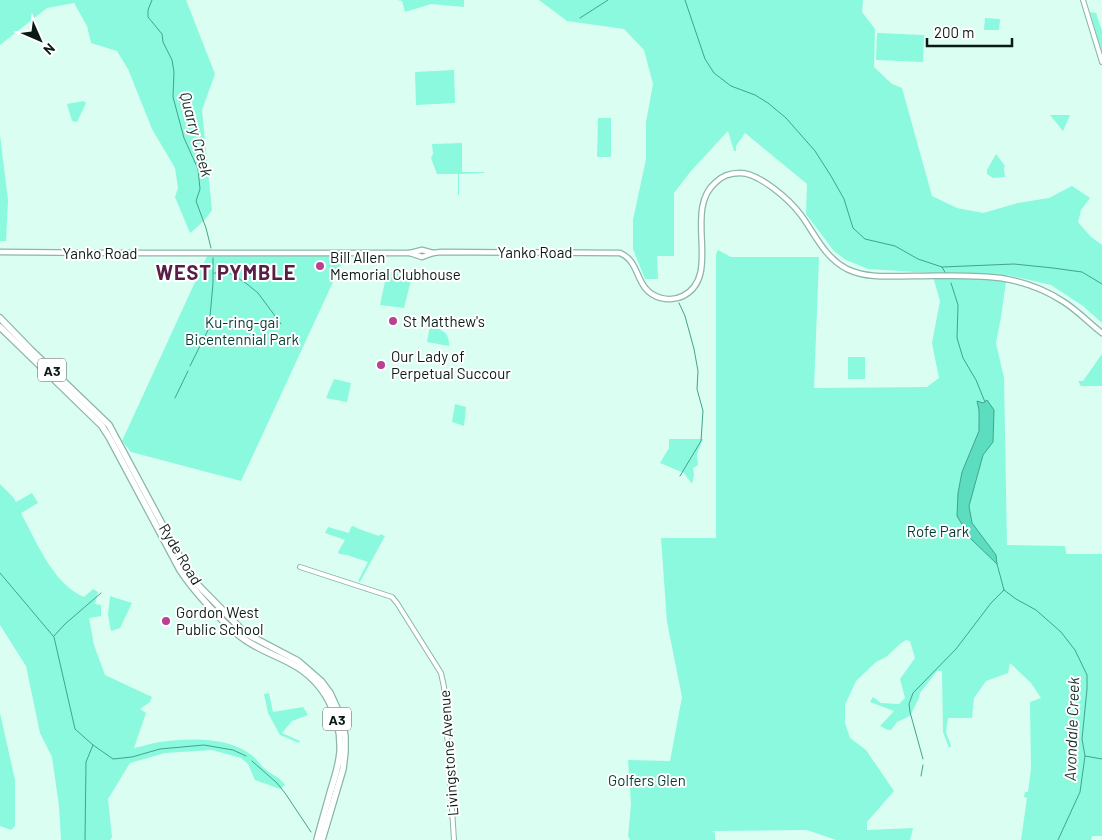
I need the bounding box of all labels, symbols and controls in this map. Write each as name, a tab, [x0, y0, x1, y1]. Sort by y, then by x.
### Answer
north arrow	[15, 15, 65, 65]
scale bar	[927, 15, 1012, 47]
text: 200 m	[934, 23, 974, 41]
text: N	[40, 40, 59, 59]
water label: Quarry Creek	[177, 90, 217, 179]
street label: Yanko Road	[497, 243, 573, 261]
street label: Yanko Road	[62, 244, 138, 262]
place label: Bill Allen Memorial Clubhouse	[330, 248, 461, 283]
district label: WEST PYMBLE	[156, 260, 296, 284]
marker: Bill Allen Memorial Clubhouse	[314, 260, 326, 272]
place label: St Matthew's	[403, 312, 485, 330]
park label: Ku-ring-gai Bicentennial Park	[185, 313, 299, 348]
marker: St Matthew's	[387, 315, 399, 327]
place label: Our Lady of Perpetual Succour	[391, 347, 511, 382]
road number: A3	[38, 358, 66, 382]
marker: Our Lady of Perpetual Succour	[375, 359, 387, 371]
street label: Ryde Road	[156, 520, 206, 588]
park label: Rofe Park	[907, 522, 970, 540]
place label: Gordon West Public School	[176, 603, 264, 638]
marker: Gordon West Public School	[160, 615, 172, 627]
water label: Avondale Creek	[1060, 676, 1082, 781]
street label: Livingstone Avenue	[435, 689, 461, 817]
road number: A3	[323, 708, 351, 731]
park label: Golfers Glen	[608, 771, 686, 789]

